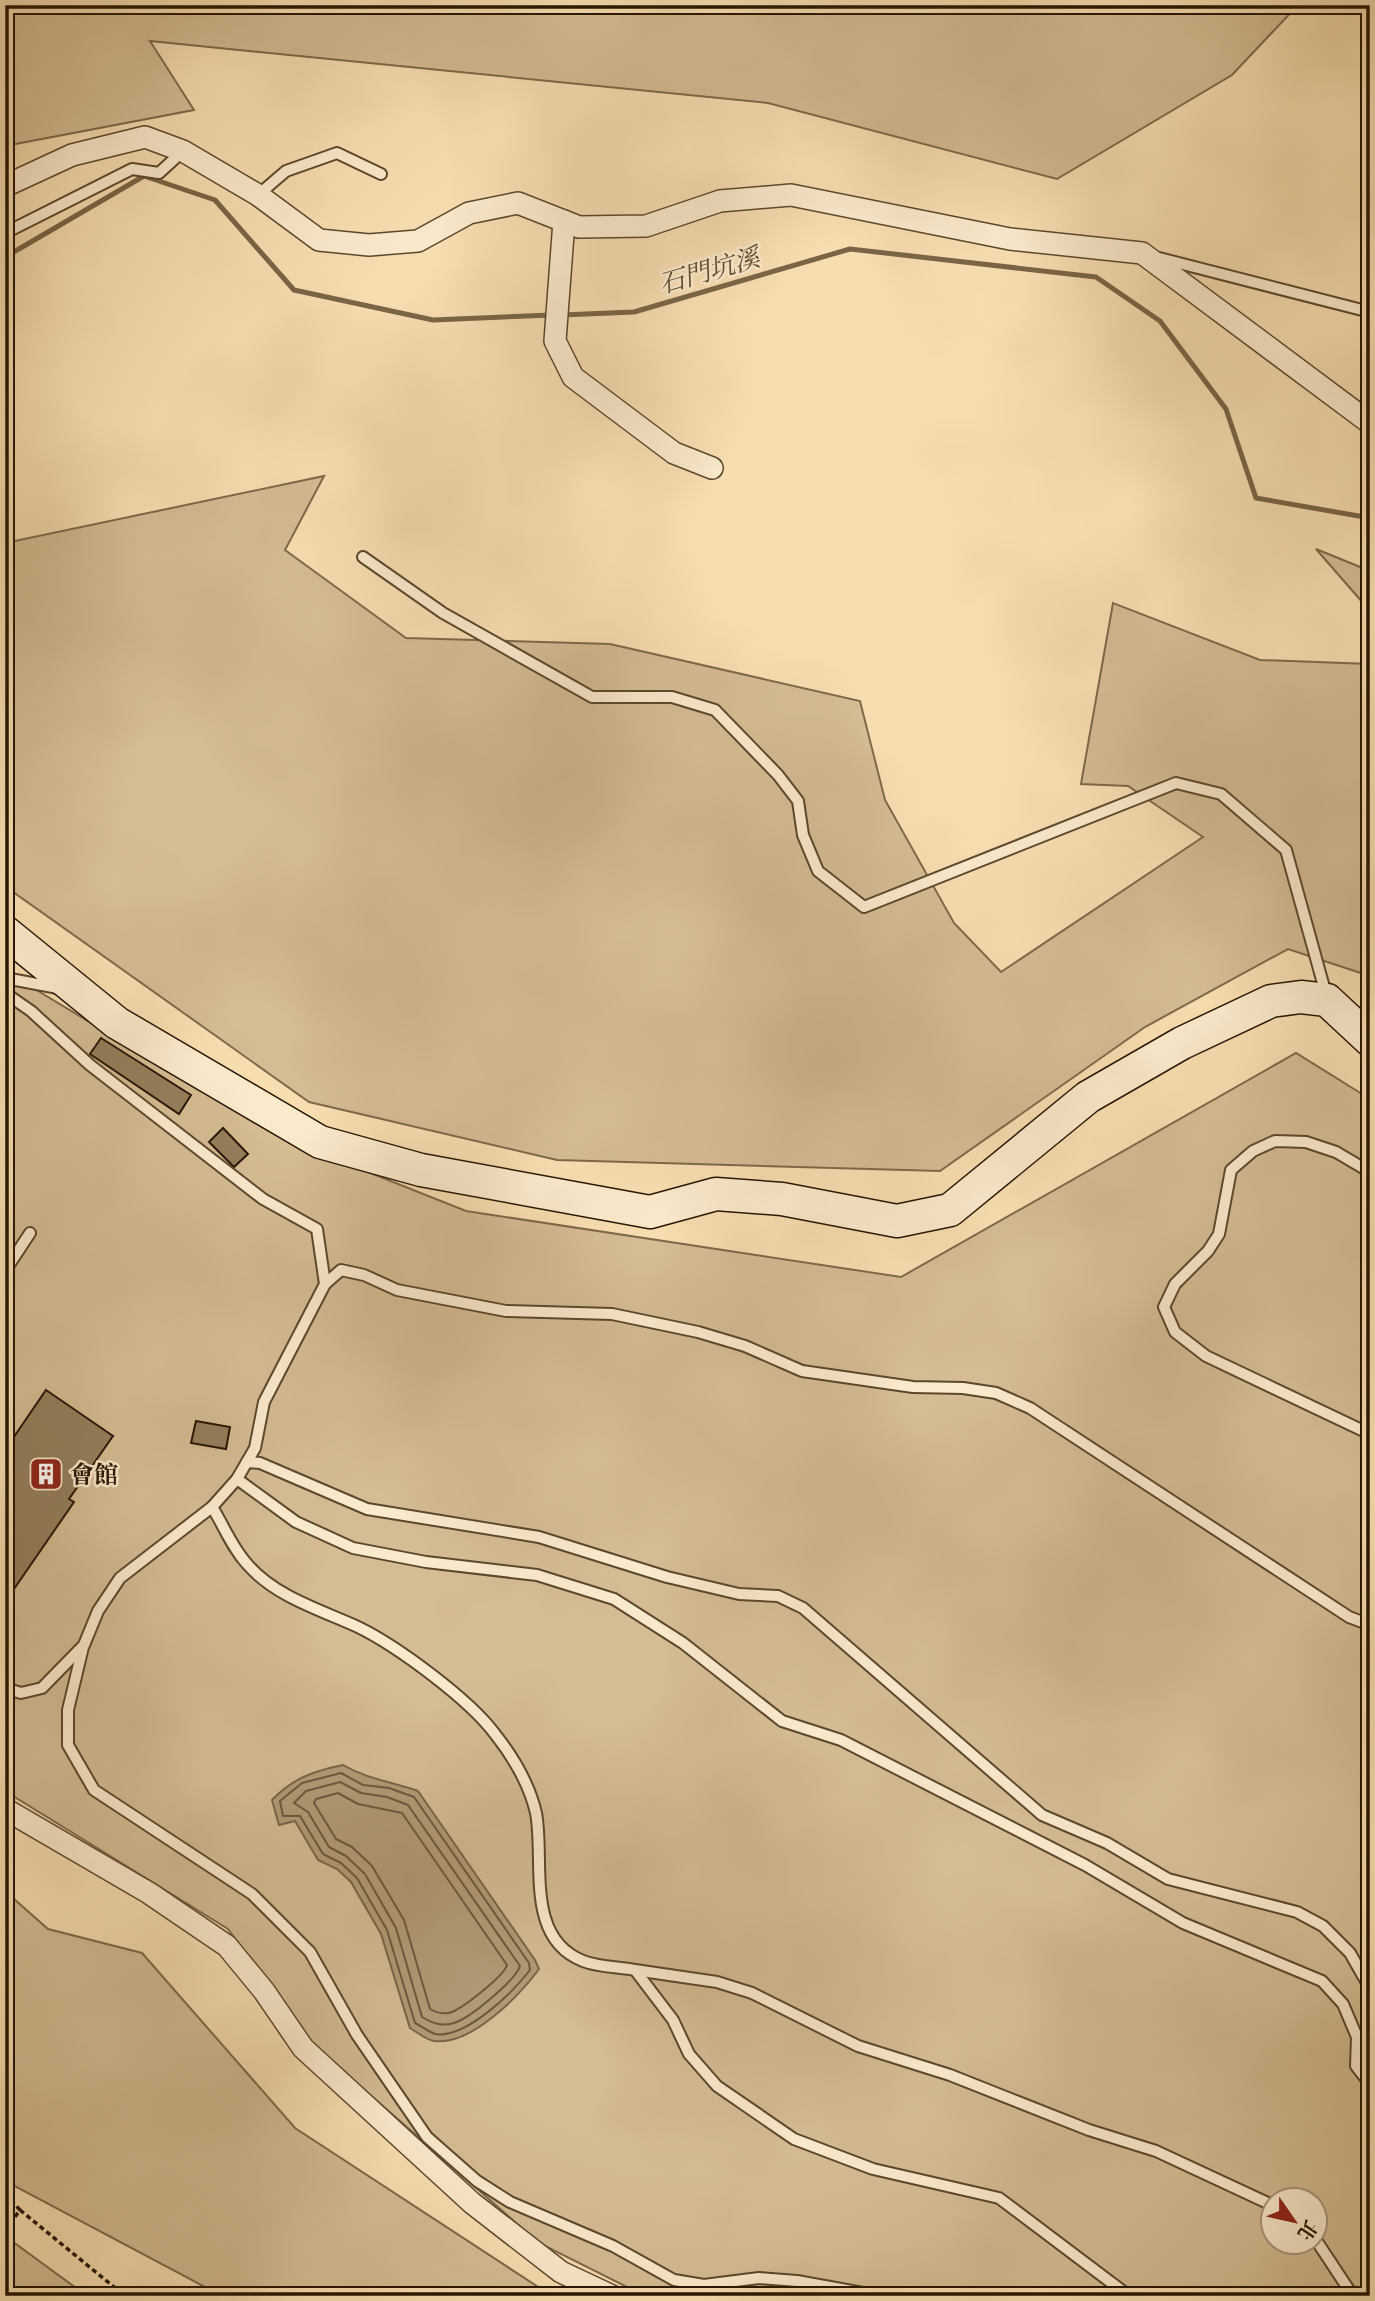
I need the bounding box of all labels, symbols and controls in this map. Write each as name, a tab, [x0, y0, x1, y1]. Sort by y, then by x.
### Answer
water label: 石門坑溪	[654, 236, 767, 303]
building icon: 會館	[27, 1455, 65, 1493]
place label: 會館	[70, 1457, 118, 1492]
north arrow	[1260, 2186, 1330, 2256]
text: 北	[1291, 2215, 1325, 2246]

